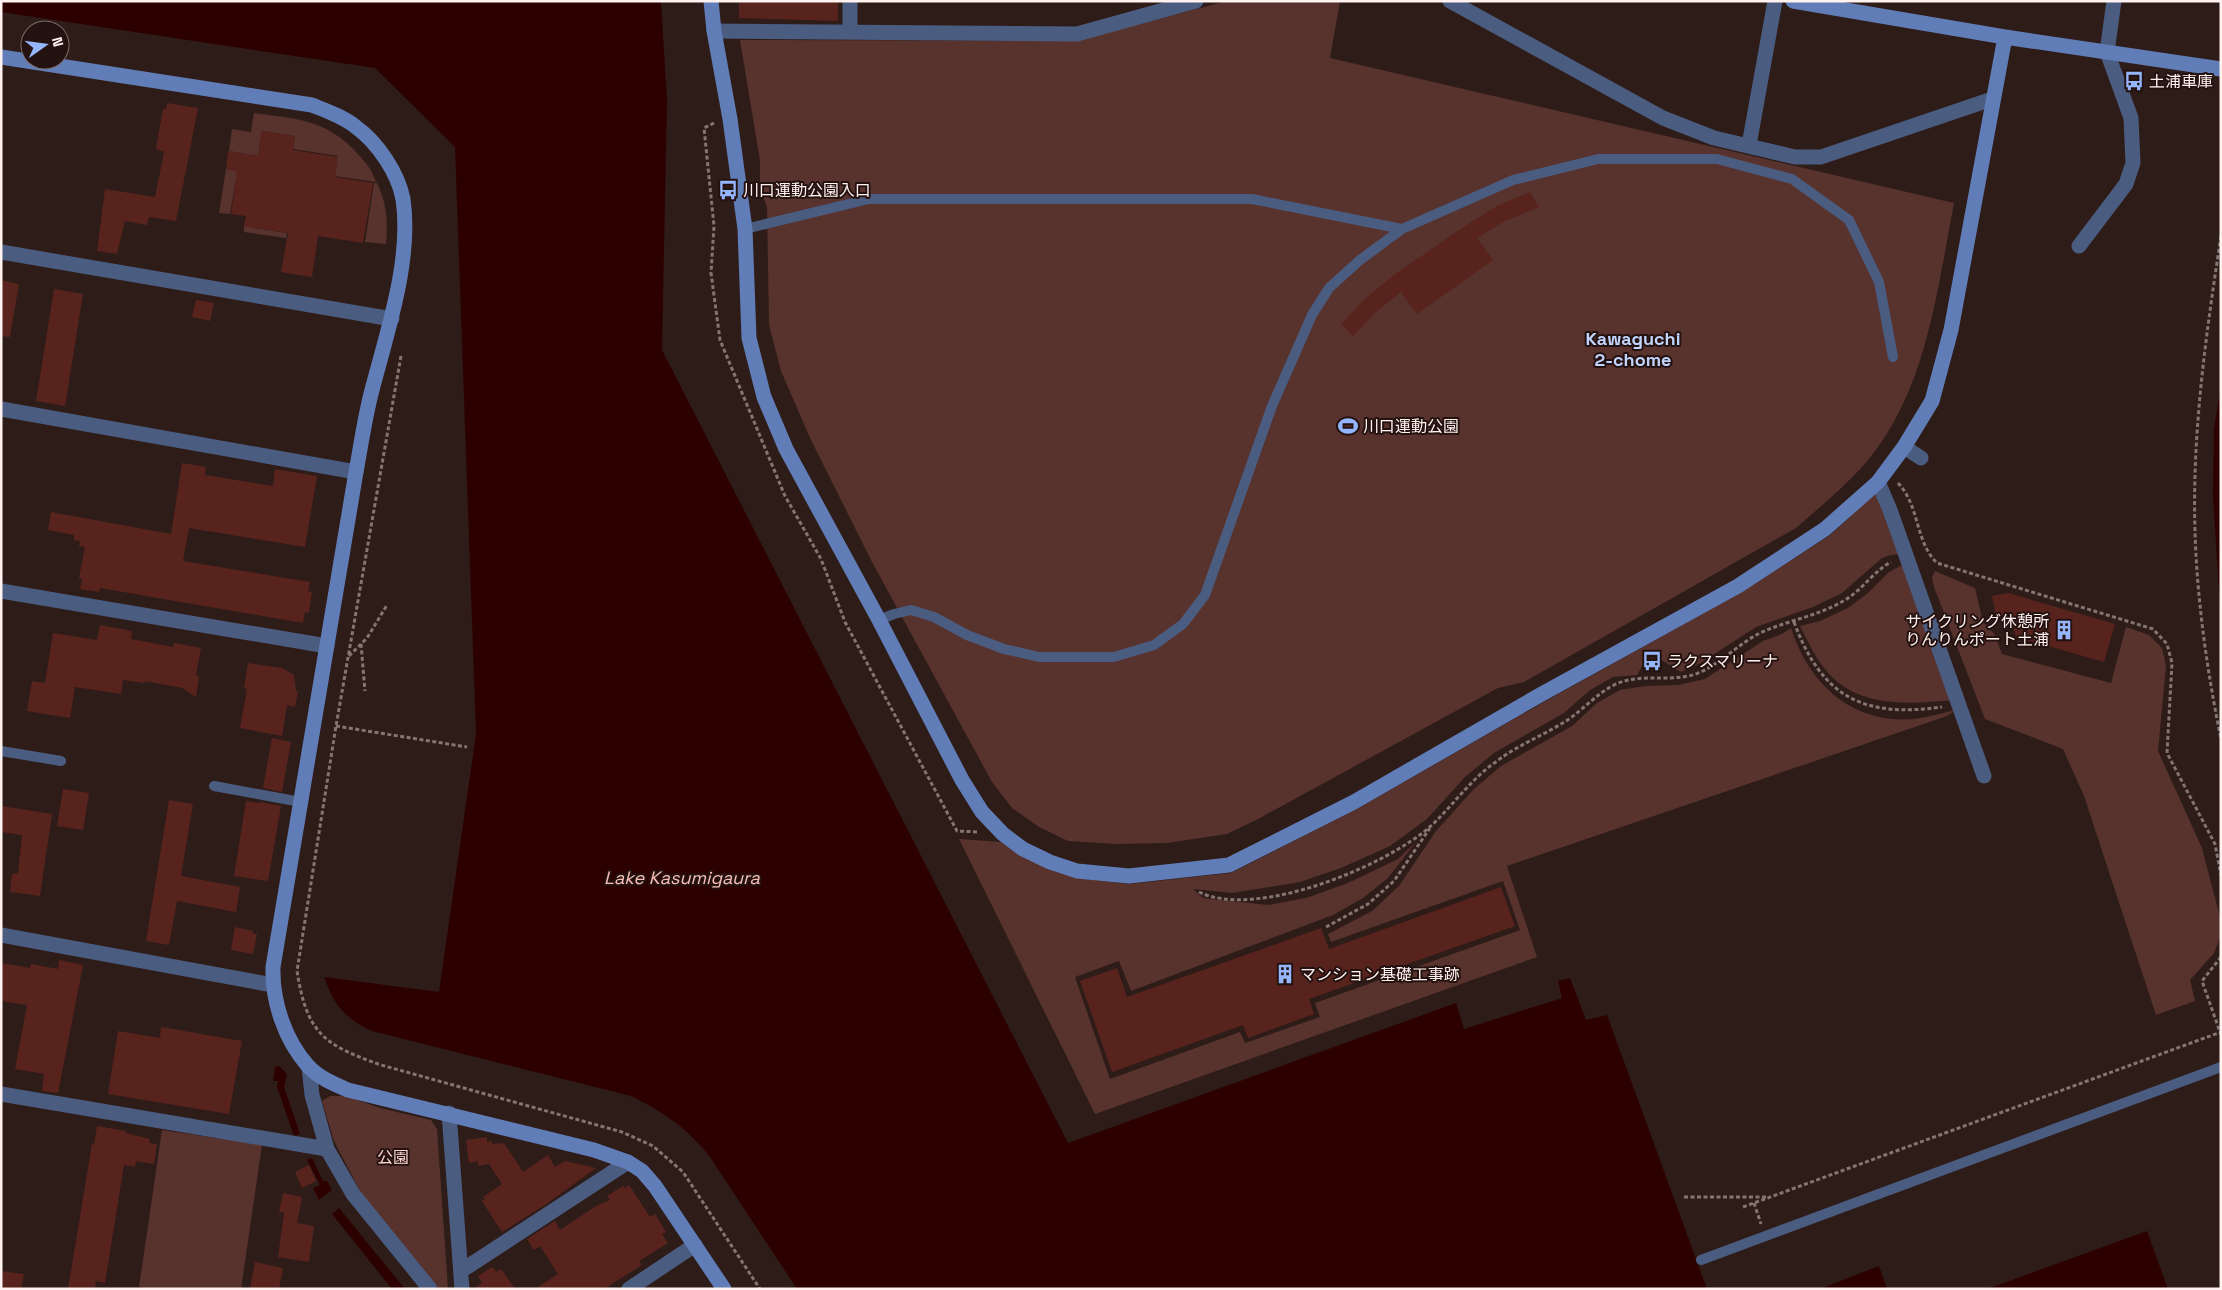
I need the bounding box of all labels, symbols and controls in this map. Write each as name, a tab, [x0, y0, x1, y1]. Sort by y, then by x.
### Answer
north arrow	[20, 20, 70, 70]
text: N	[48, 35, 67, 49]
bus stop icon: 土浦車庫	[2123, 70, 2145, 92]
place label: 土浦車庫	[2149, 71, 2213, 92]
bus stop icon: 川口運動公園入口	[717, 179, 739, 201]
place label: 川口運動公園入口	[743, 180, 871, 201]
district label: Kawaguchi 2-chome	[1586, 327, 1680, 371]
sports icon: 川口運動公園	[1337, 415, 1359, 437]
place label: 川口運動公園	[1363, 416, 1459, 437]
place label: サイクリング休憩所 りんりんポート土浦	[1905, 611, 2049, 650]
building icon: サイクリング休憩所 りんりんポート土浦	[2053, 619, 2075, 641]
bus stop icon: ラクスマリーナ	[1641, 650, 1663, 672]
place label: ラクスマリーナ	[1667, 651, 1778, 672]
water label: Lake Kasumigaura	[604, 866, 761, 889]
building icon: マンション基礎工事跡	[1274, 963, 1296, 985]
place label: マンション基礎工事跡	[1300, 964, 1460, 985]
park label: 公園	[377, 1147, 409, 1168]

